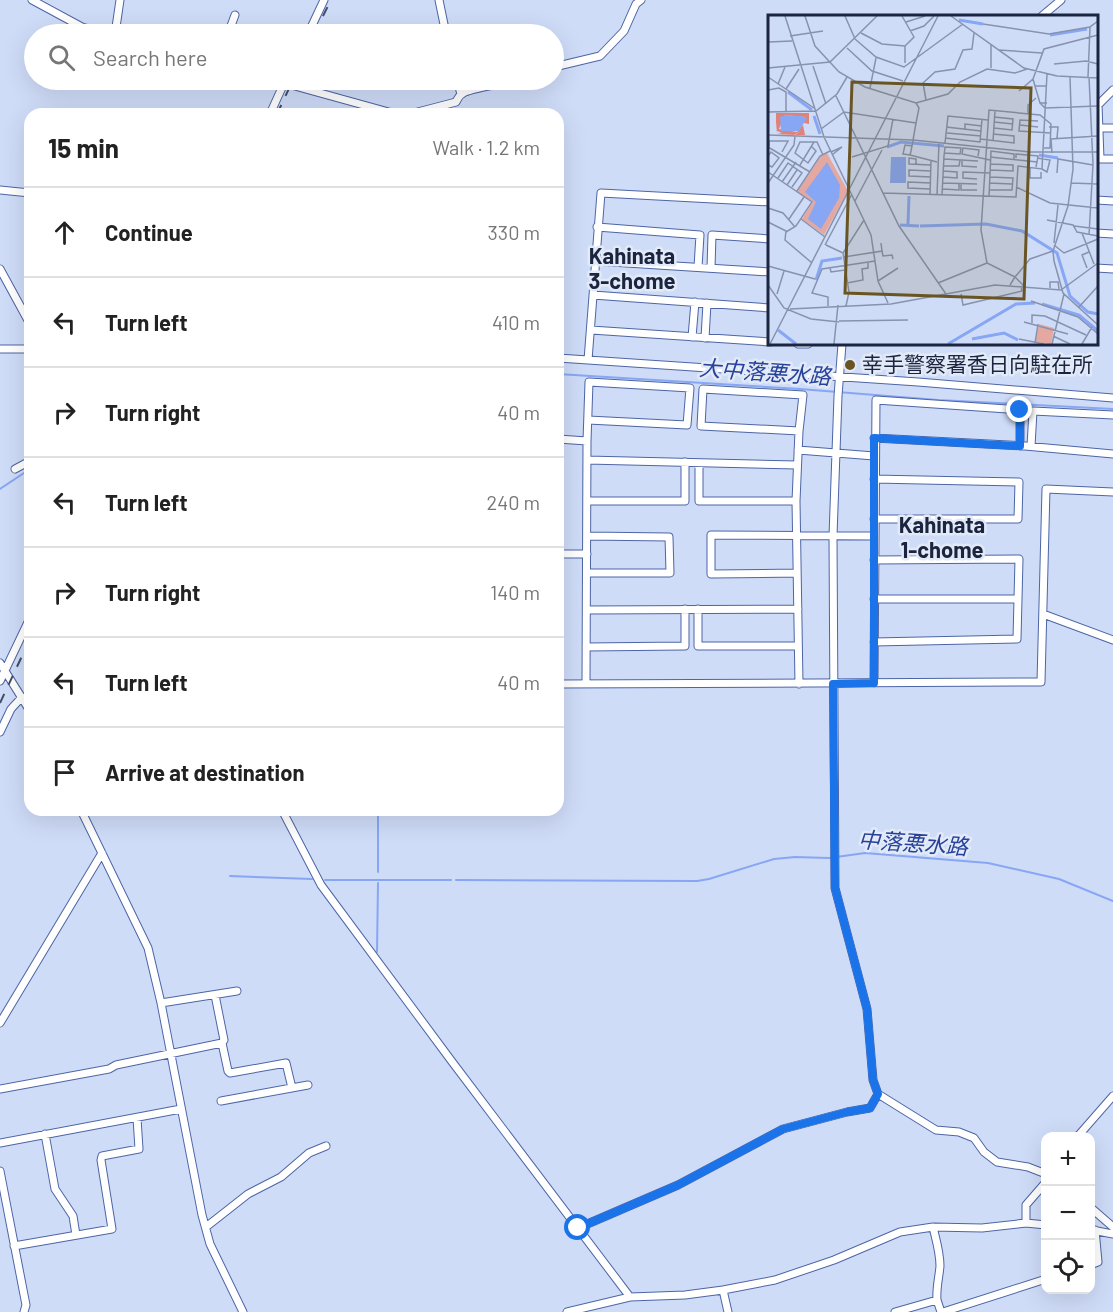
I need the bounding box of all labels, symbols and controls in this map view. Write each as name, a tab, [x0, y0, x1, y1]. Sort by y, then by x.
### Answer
inset map	[768, 15, 1098, 345]
search box	[24, 24, 564, 90]
icon: search	[45, 41, 78, 74]
text: Search here	[93, 44, 207, 70]
text: 15 min	[48, 132, 119, 163]
text: Walk · 1.2 km	[433, 135, 540, 159]
icon: ahead	[48, 216, 81, 249]
text: Continue	[105, 219, 193, 245]
text: 330 m	[488, 220, 540, 244]
district label: Kahinata 3-chome	[588, 242, 676, 293]
icon: left	[48, 306, 81, 339]
text: Turn left	[105, 309, 188, 335]
text: 410 m	[492, 310, 540, 334]
place label: 幸手警察署香日向駐在所	[862, 351, 1093, 376]
water label: 大中落悪水路	[698, 353, 834, 389]
marker: 幸手警察署香日向駐在所	[843, 358, 857, 372]
icon: right	[48, 396, 81, 429]
route end	[1006, 396, 1032, 422]
text: Turn right	[105, 399, 200, 425]
text: 40 m	[497, 400, 540, 424]
icon: left	[48, 486, 81, 519]
text: Turn left	[105, 489, 188, 515]
text: 240 m	[486, 490, 540, 514]
district label: Kahinata 1-chome	[899, 511, 985, 562]
icon: right	[48, 576, 81, 609]
text: Turn right	[105, 579, 200, 605]
text: 140 m	[490, 580, 540, 604]
icon: left	[48, 666, 81, 699]
text: Turn left	[105, 669, 188, 695]
text: 40 m	[497, 670, 540, 694]
icon: arrive	[48, 756, 81, 789]
text: Arrive at destination	[105, 759, 304, 785]
water label: 中落悪水路	[857, 825, 971, 859]
map controls	[1041, 1132, 1095, 1294]
button: +	[1041, 1132, 1095, 1186]
button: −	[1041, 1186, 1095, 1240]
route start	[564, 1214, 590, 1240]
button: locate	[1041, 1240, 1095, 1294]

